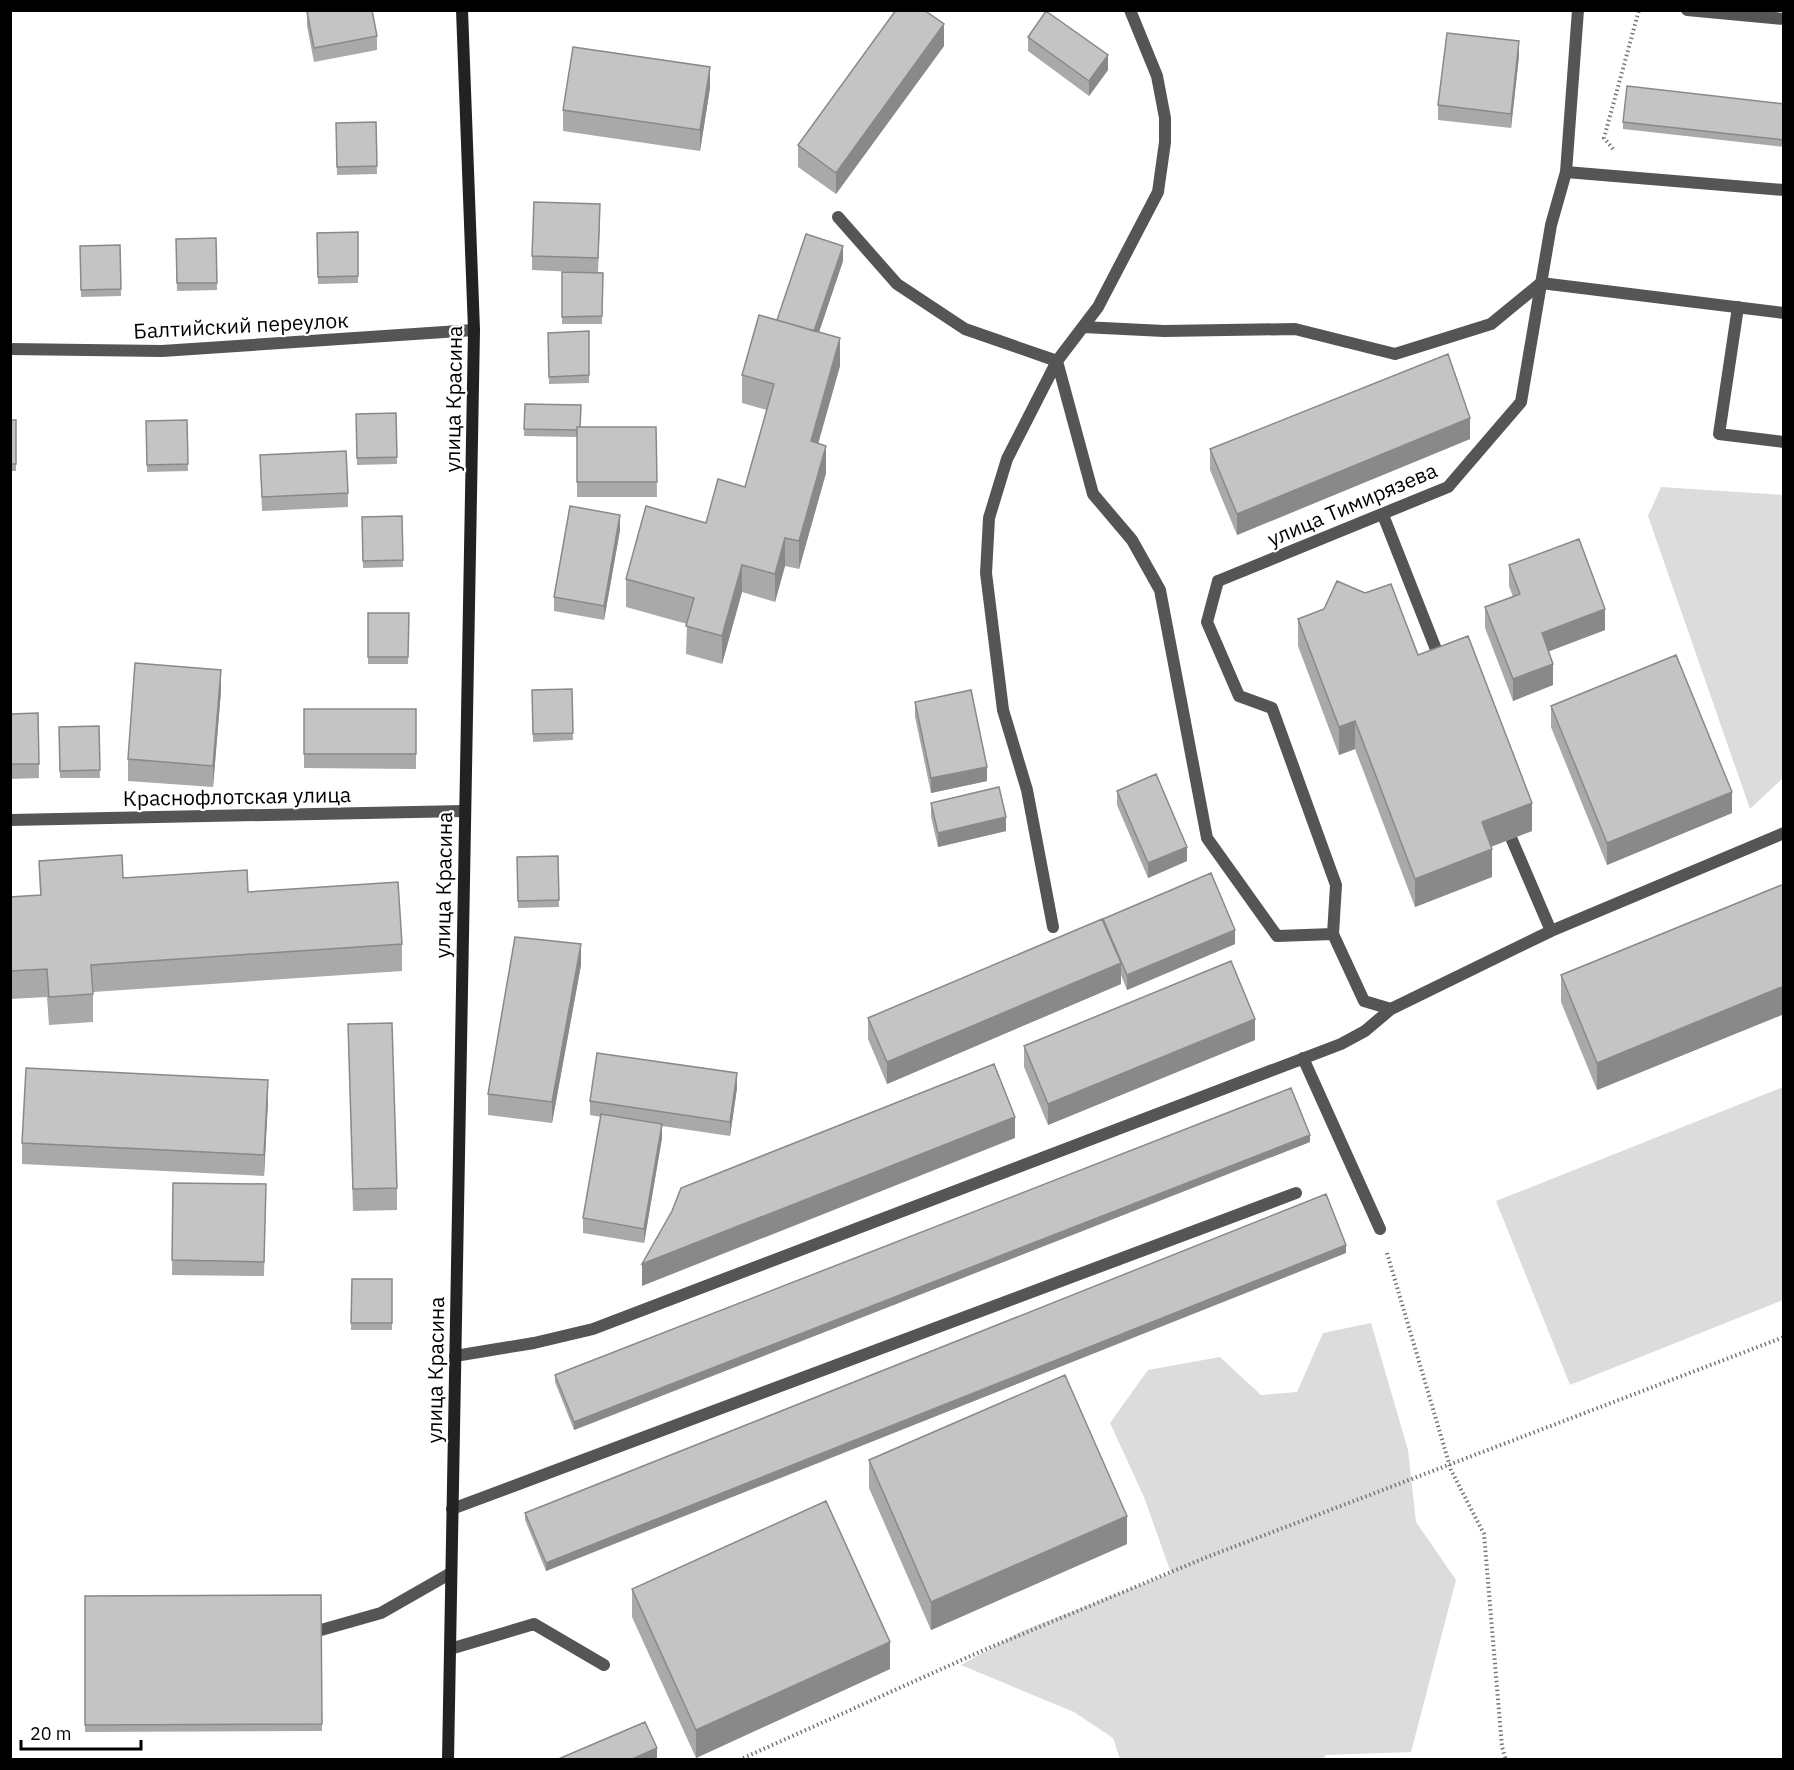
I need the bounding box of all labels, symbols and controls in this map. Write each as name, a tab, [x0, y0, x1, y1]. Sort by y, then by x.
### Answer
street label: Балтийский переулок	[133, 305, 349, 345]
street label: улица Красина	[438, 325, 468, 473]
street label: улица Тимирязева	[1263, 456, 1441, 552]
street label: Краснофлотская улица	[123, 780, 351, 812]
street label: улица Красина	[428, 811, 458, 959]
street label: улица Красина	[420, 1296, 450, 1444]
scale bar	[21, 1713, 141, 1751]
text: 20 m	[30, 1722, 72, 1745]

